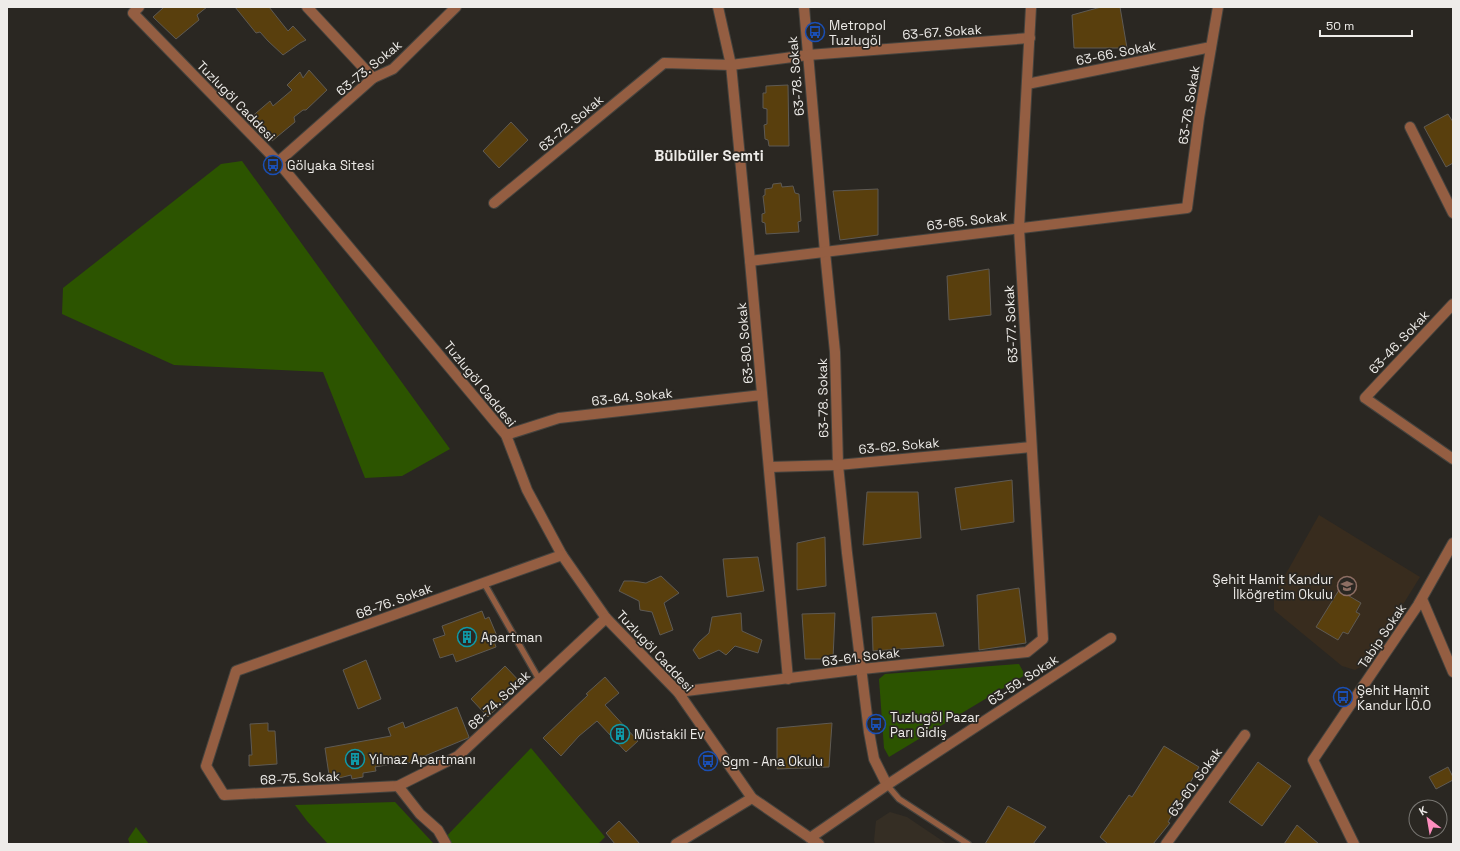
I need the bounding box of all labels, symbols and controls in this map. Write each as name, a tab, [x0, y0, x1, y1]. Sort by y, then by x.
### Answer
scale bar	[1320, 12, 1412, 38]
place label: Metropol Tuzlugöl	[829, 17, 886, 49]
text: 50 m	[1326, 18, 1354, 34]
bus stop icon: Metropol Tuzlugöl	[804, 21, 826, 43]
street label: 63-67. Sokak	[902, 21, 982, 43]
street label: 63-78. Sokak	[784, 35, 808, 117]
street label: 63-73. Sokak	[333, 36, 405, 100]
street label: 63-66. Sokak	[1075, 37, 1157, 69]
street label: Tuzlugöl Caddesi	[193, 57, 279, 145]
street label: 63-76. Sokak	[1174, 64, 1204, 146]
street label: 63-72. Sokak	[535, 91, 607, 155]
district label: Bülbüller Semti	[654, 146, 764, 165]
bus stop icon: Gölyaka Sitesi	[262, 154, 284, 176]
place label: Gölyaka Sitesi	[287, 157, 375, 174]
street label: 63-65. Sokak	[926, 208, 1008, 234]
street label: 63-77. Sokak	[1000, 284, 1022, 364]
street label: 63-80. Sokak	[733, 302, 757, 384]
street label: 63-46. Sokak	[1365, 306, 1433, 378]
street label: Tuzlugöl Caddesi	[440, 338, 520, 430]
street label: 63-78. Sokak	[814, 358, 832, 438]
street label: 63-64. Sokak	[591, 384, 673, 410]
street label: 63-62. Sokak	[858, 434, 940, 458]
place label: Şehit Hamit Kandur İlköğretim Okulu	[1213, 571, 1333, 603]
school or university icon: Şehit Hamit Kandur İlköğretim Okulu	[1336, 575, 1358, 597]
street label: 68-76. Sokak	[354, 579, 434, 623]
street label: Tabip Sokak	[1354, 600, 1410, 672]
street label: Tuzlugöl Caddesi	[613, 607, 697, 695]
building icon: Apartman	[456, 626, 478, 648]
place label: Apartman	[481, 629, 543, 646]
street label: 63-61. Sokak	[821, 644, 901, 670]
street label: 63-59. Sokak	[984, 651, 1062, 709]
street label: 68-74. Sokak	[464, 667, 534, 733]
place label: Şehit Hamit Kandur İ.Ö.O	[1357, 682, 1431, 714]
bus stop icon: Şehit Hamit Kandur İ.Ö.O	[1332, 686, 1354, 708]
place label: Tuzlugöl Pazar Parı Gidiş	[890, 709, 980, 741]
bus stop icon: Tuzlugöl Pazar Parı Gidiş	[865, 713, 887, 735]
building icon: Müstakil Ev	[609, 723, 631, 745]
place label: Müstakil Ev	[634, 726, 704, 743]
street label: 63-60. Sokak	[1164, 744, 1226, 820]
building icon: Yılmaz Apartmanı	[344, 748, 366, 770]
bus stop icon: Sgm - Ana Okulu	[697, 750, 719, 772]
place label: Yılmaz Apartmanı	[369, 751, 476, 768]
place label: Sgm - Ana Okulu	[722, 753, 823, 770]
street label: 68-75. Sokak	[260, 767, 340, 789]
north arrow	[1408, 799, 1448, 839]
text: K	[1416, 803, 1430, 818]

